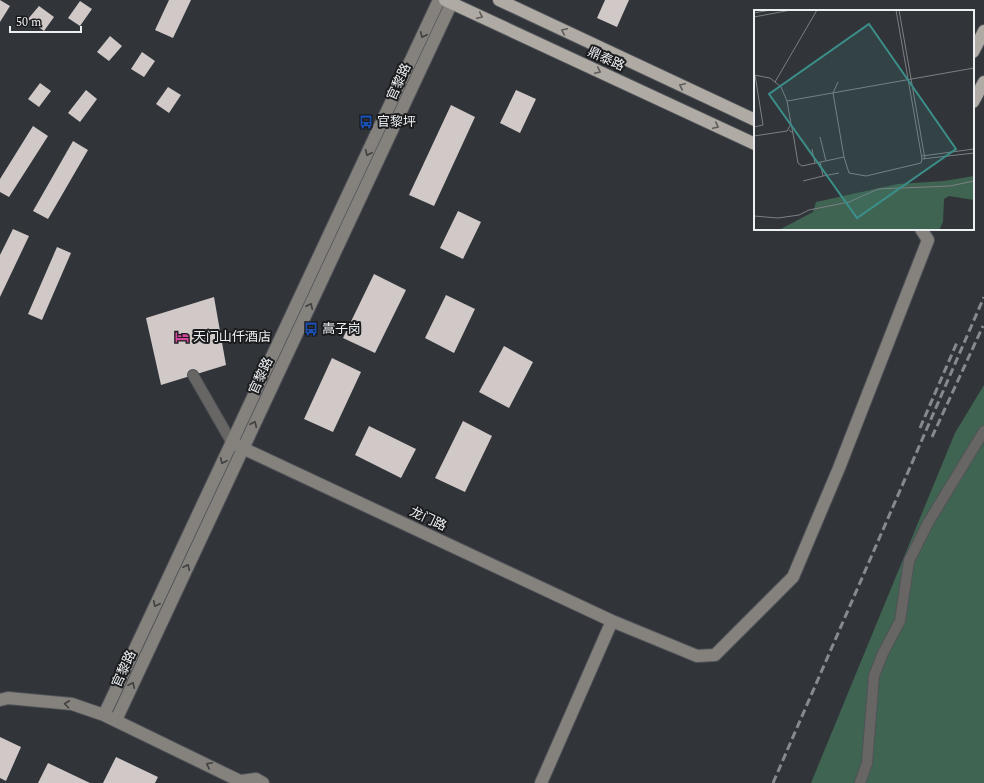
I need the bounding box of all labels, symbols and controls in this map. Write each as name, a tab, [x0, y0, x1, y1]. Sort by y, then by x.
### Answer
scale bar	[10, 8, 81, 34]
inset map	[754, 10, 974, 230]
one-way arrow	[477, 12, 484, 20]
text: 50 m	[16, 13, 41, 32]
one-way arrow	[561, 27, 568, 35]
one-way arrow	[420, 31, 428, 39]
street label: 鼎泰路	[584, 42, 628, 76]
street label: 官黎路	[382, 60, 416, 104]
one-way arrow	[594, 66, 602, 74]
one-way arrow	[678, 83, 686, 91]
place label: 官黎坪	[377, 112, 416, 132]
bus stop icon: 官黎坪	[358, 114, 374, 130]
one-way arrow	[712, 121, 719, 129]
one-way arrow	[365, 149, 373, 156]
one-way arrow	[305, 303, 313, 310]
place label: 嵩子岗	[322, 319, 361, 339]
bus stop icon: 嵩子岗	[303, 321, 319, 337]
place label: 天门山仟酒店	[193, 327, 271, 347]
hotel icon: 天门山仟酒店	[174, 329, 190, 345]
street label: 官黎路	[244, 354, 278, 398]
one-way arrow	[249, 421, 257, 428]
one-way arrow	[220, 457, 228, 464]
street label: 龙门路	[406, 502, 450, 536]
one-way arrow	[182, 564, 190, 572]
one-way arrow	[153, 600, 161, 607]
street label: 官黎路	[107, 647, 141, 691]
one-way arrow	[127, 682, 135, 689]
one-way arrow	[64, 700, 70, 709]
one-way arrow	[206, 762, 213, 770]

